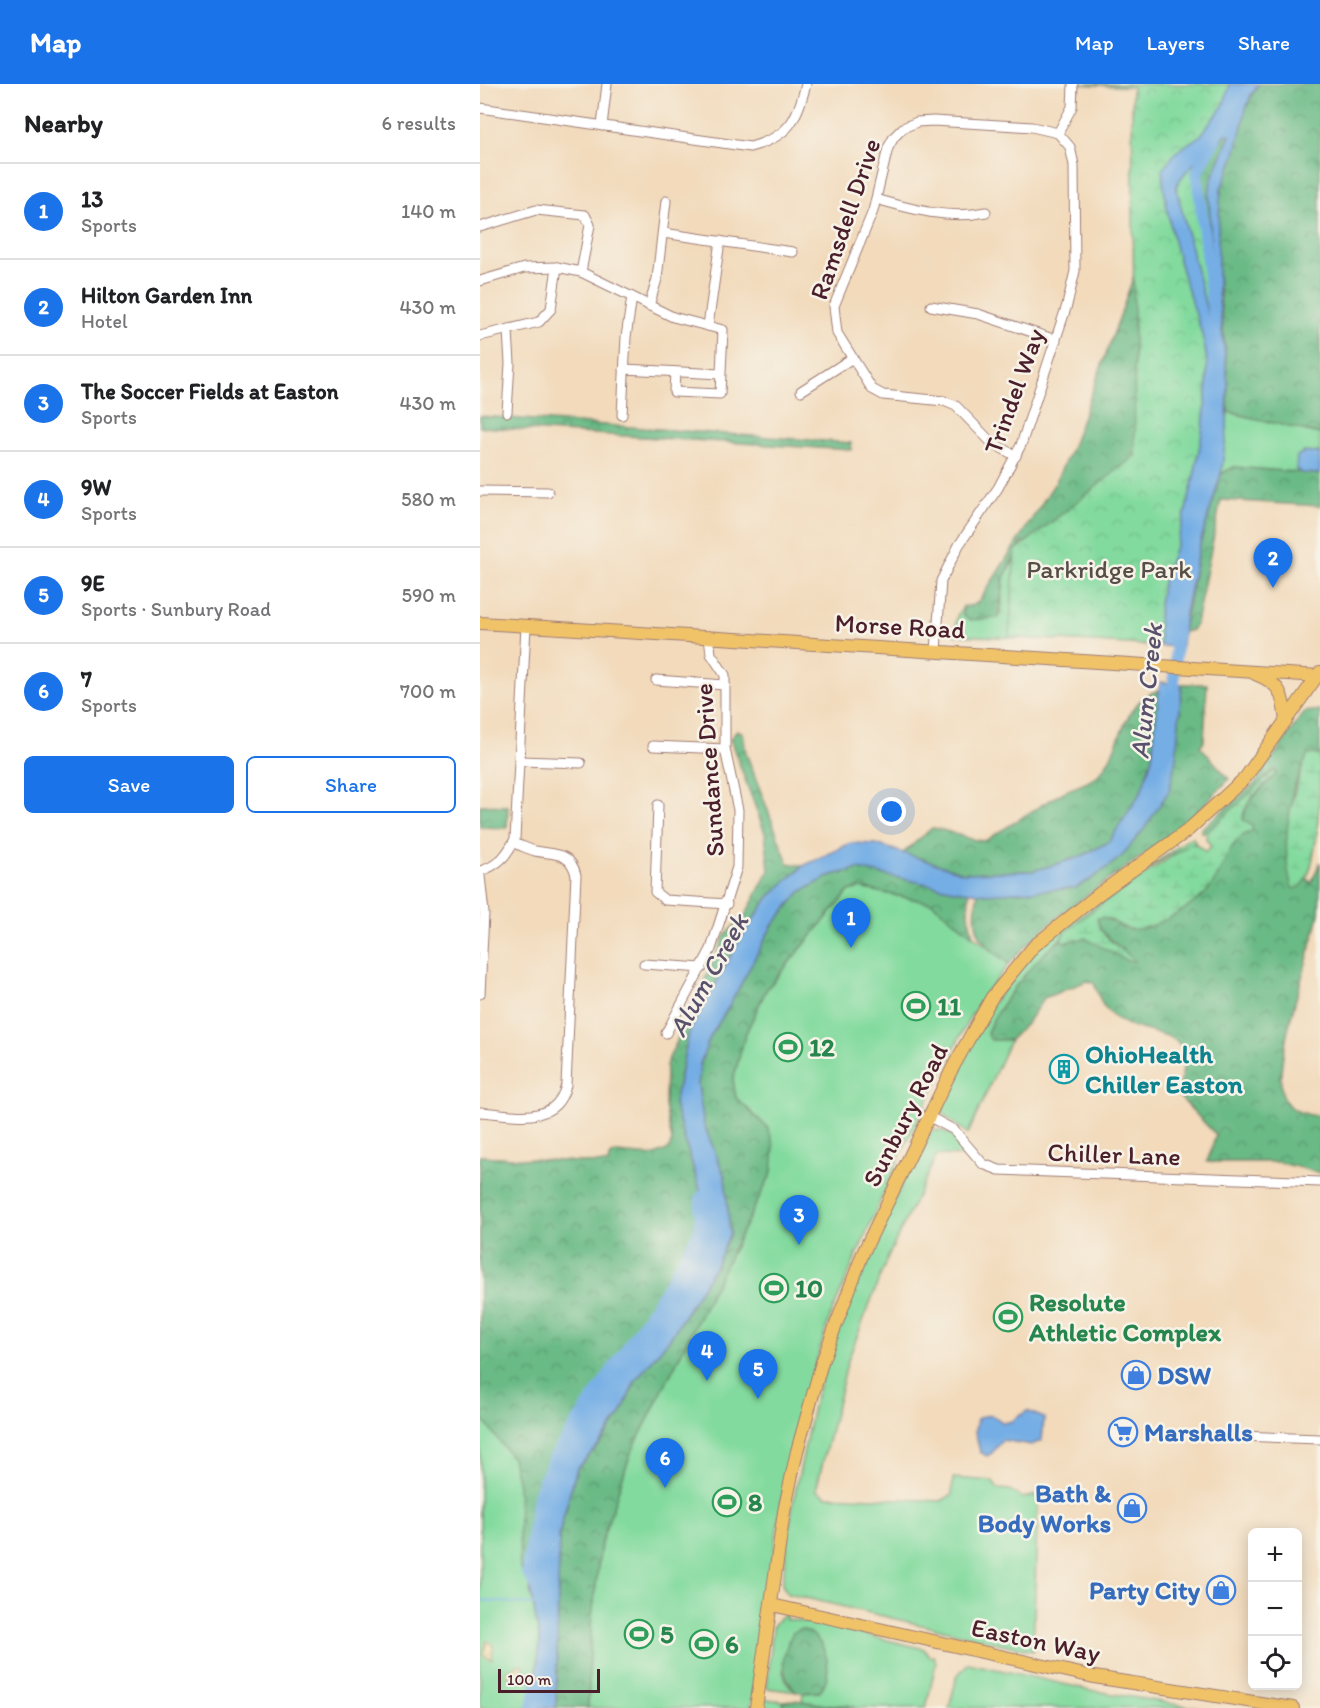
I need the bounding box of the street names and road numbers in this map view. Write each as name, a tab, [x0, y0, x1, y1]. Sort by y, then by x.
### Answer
street label: Ramsdell Drive	[802, 134, 888, 304]
street label: Trindel Way	[977, 324, 1051, 458]
street label: Morse Road	[834, 607, 966, 645]
street label: Sundance Drive	[687, 682, 731, 858]
street label: Sunbury Road	[855, 1038, 955, 1192]
street label: Chiller Lane	[1047, 1136, 1181, 1172]
street label: Easton Way	[969, 1611, 1103, 1669]

